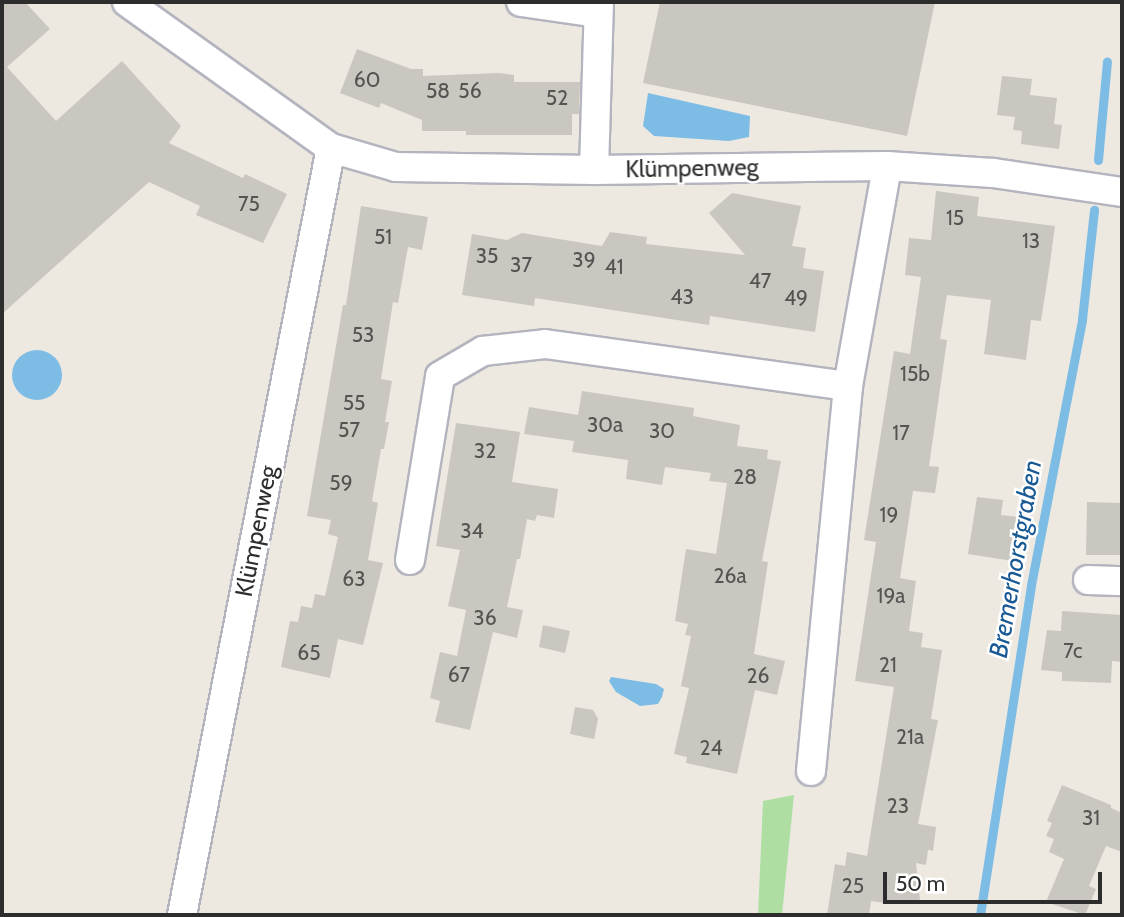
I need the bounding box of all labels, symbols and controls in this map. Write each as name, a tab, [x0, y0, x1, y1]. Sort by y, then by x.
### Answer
house number: 60	[354, 67, 380, 93]
house number: 58	[426, 78, 450, 104]
house number: 56	[458, 78, 482, 104]
house number: 52	[546, 85, 568, 111]
street label: Klümpenweg	[625, 152, 759, 184]
house number: 75	[238, 191, 260, 217]
house number: 15	[946, 205, 964, 231]
house number: 51	[374, 224, 392, 250]
house number: 13	[1022, 228, 1040, 254]
house number: 35	[476, 243, 498, 269]
house number: 39	[572, 247, 596, 273]
house number: 37	[510, 252, 532, 278]
house number: 41	[605, 254, 623, 280]
house number: 47	[749, 268, 771, 294]
house number: 43	[670, 284, 694, 310]
house number: 49	[784, 285, 808, 311]
house number: 53	[352, 322, 374, 348]
house number: 15b	[900, 361, 930, 387]
house number: 55	[343, 390, 365, 416]
house number: 30a	[587, 412, 623, 438]
house number: 57	[338, 417, 360, 443]
house number: 30	[649, 418, 675, 444]
house number: 17	[892, 420, 910, 446]
house number: 32	[474, 438, 496, 464]
water label: Bremerhorstgraben	[983, 458, 1049, 660]
street label: Klümpenweg	[229, 463, 283, 599]
house number: 28	[733, 464, 757, 490]
house number: 59	[329, 470, 353, 496]
house number: 19	[880, 502, 898, 528]
house number: 34	[460, 518, 484, 544]
house number: 26a	[713, 563, 747, 589]
house number: 63	[342, 566, 366, 592]
house number: 19a	[877, 583, 905, 609]
house number: 36	[473, 605, 497, 631]
house number: 7c	[1063, 638, 1083, 664]
house number: 65	[297, 640, 321, 666]
house number: 21	[879, 652, 897, 678]
house number: 67	[448, 662, 470, 688]
house number: 26	[747, 663, 769, 689]
house number: 21a	[896, 724, 924, 750]
house number: 24	[699, 735, 723, 761]
house number: 23	[887, 793, 909, 819]
house number: 31	[1082, 805, 1100, 831]
scale bar	[886, 858, 1105, 902]
text: 50 m	[896, 871, 945, 896]
house number: 25	[842, 873, 864, 899]

